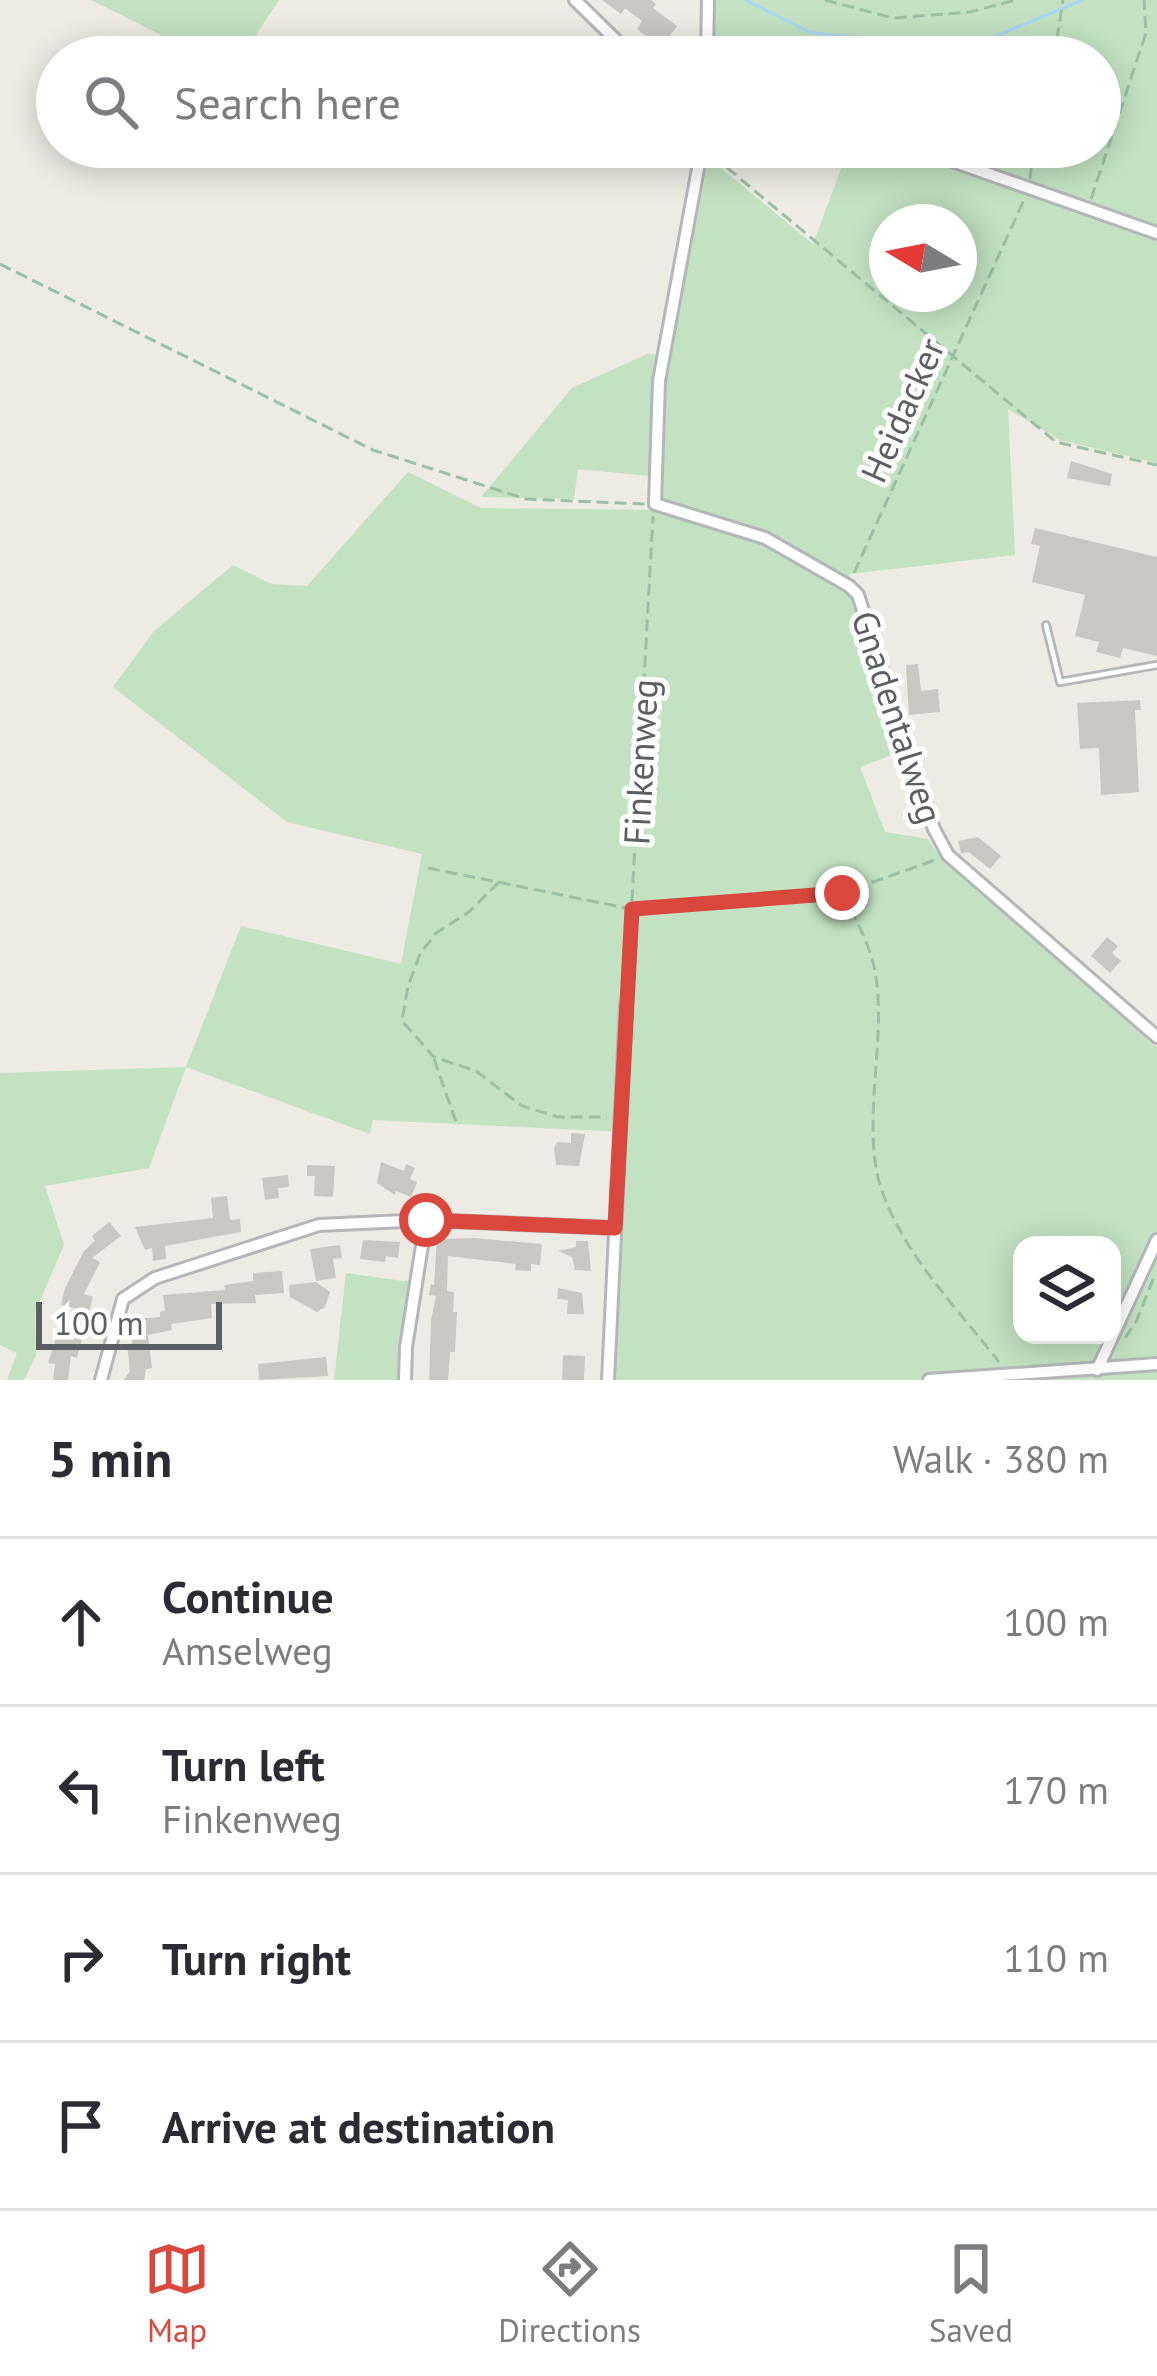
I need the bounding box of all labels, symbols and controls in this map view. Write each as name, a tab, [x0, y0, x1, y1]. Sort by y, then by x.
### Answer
search box	[36, 36, 1121, 168]
icon: search	[78, 69, 144, 135]
text: Search here	[174, 73, 401, 131]
north arrow	[869, 204, 977, 312]
street label: Heidacker	[849, 331, 955, 489]
street label: Gnadentalweg	[842, 605, 954, 829]
street label: Finkenweg	[612, 678, 668, 846]
route end	[815, 866, 869, 920]
route start	[399, 1193, 453, 1247]
map controls	[1013, 1236, 1121, 1344]
button: layers	[1013, 1236, 1121, 1344]
scale bar	[36, 1296, 222, 1349]
text: 100 m	[54, 1301, 144, 1344]
text: 5 min	[48, 1425, 172, 1491]
text: Walk · 380 m	[893, 1433, 1109, 1484]
text: Continue	[162, 1567, 334, 1625]
icon: ahead	[48, 1589, 114, 1655]
text: 100 m	[1003, 1596, 1109, 1647]
text: Amselweg	[162, 1625, 333, 1676]
text: Turn left	[162, 1735, 325, 1793]
icon: left	[48, 1757, 114, 1823]
text: 170 m	[1003, 1764, 1109, 1815]
text: Finkenweg	[162, 1793, 342, 1844]
icon: right	[48, 1925, 114, 1991]
text: Turn right	[162, 1929, 351, 1987]
text: 110 m	[1003, 1932, 1109, 1983]
icon: arrive	[48, 2093, 114, 2159]
text: Arrive at destination	[162, 2097, 555, 2155]
tab: Map	[144, 2236, 210, 2351]
tab: Directions	[498, 2236, 641, 2351]
tab: Saved	[929, 2236, 1013, 2351]

